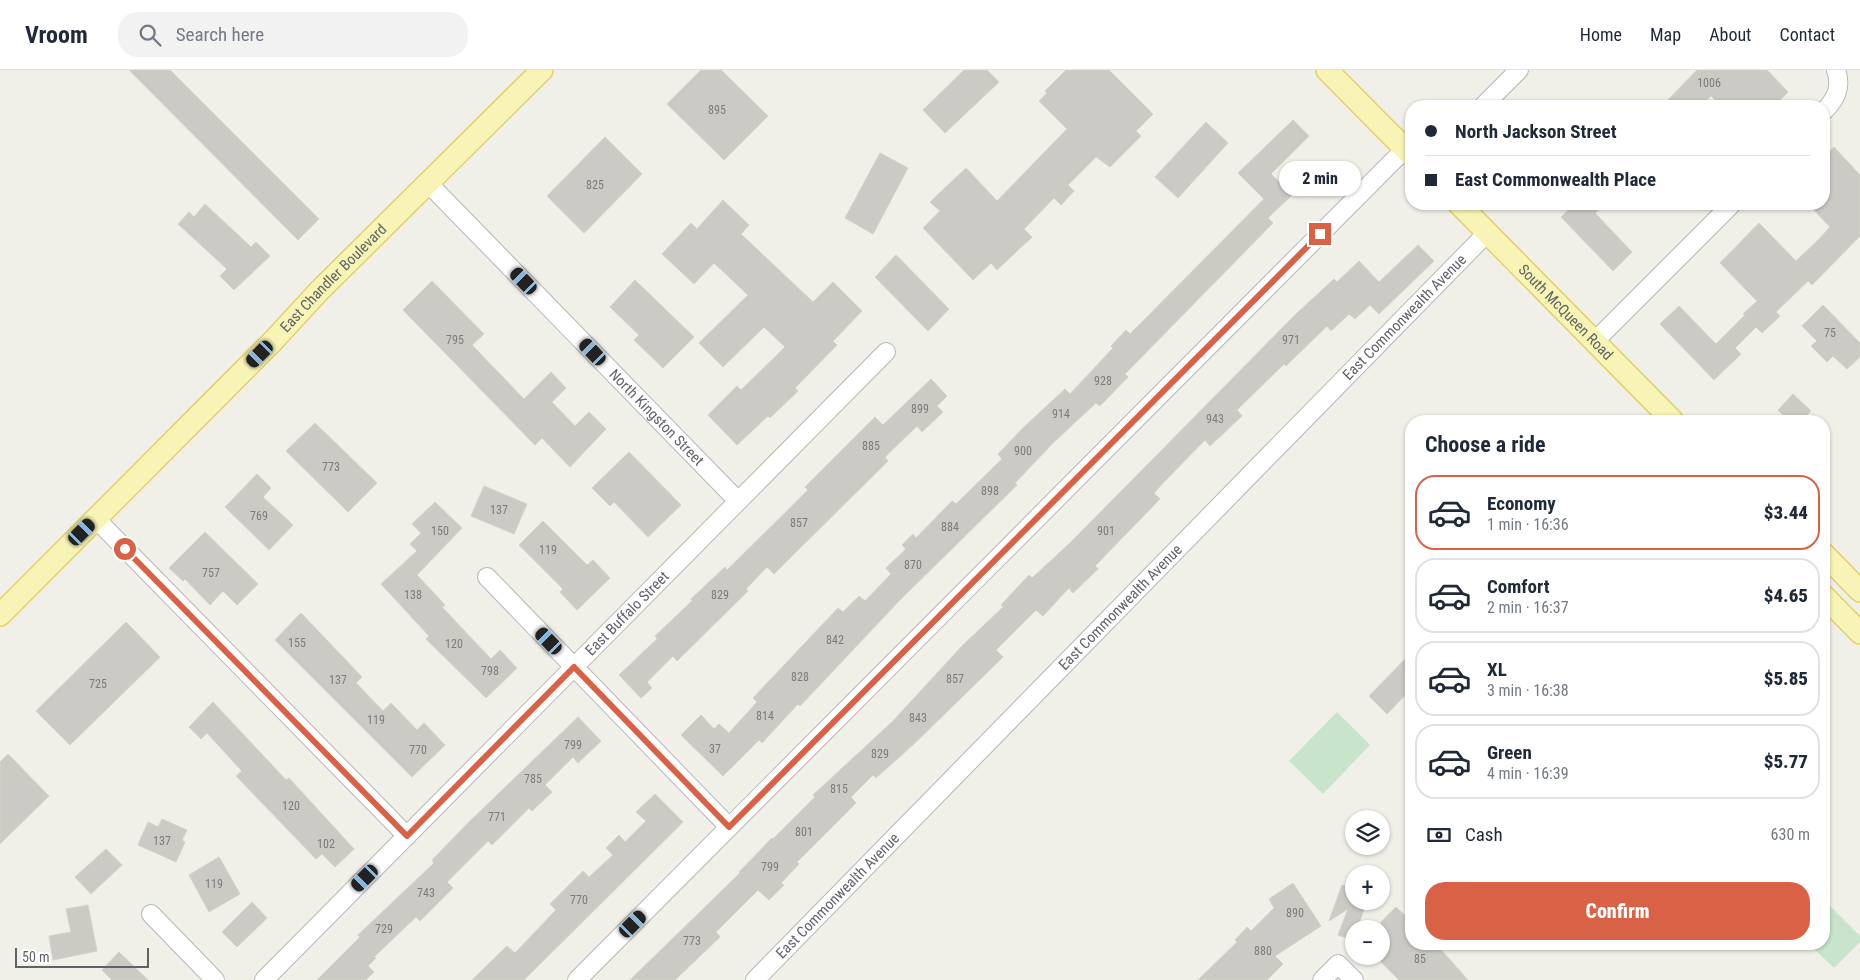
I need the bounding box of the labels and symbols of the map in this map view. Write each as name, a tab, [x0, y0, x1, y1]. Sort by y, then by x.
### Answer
house number: 1006	[1697, 76, 1721, 90]
house number: 895	[708, 103, 726, 117]
callout: 2 min	[1279, 161, 1361, 196]
house number: 825	[586, 178, 604, 192]
street label: East Chandler Boulevard	[277, 220, 390, 336]
route end	[1309, 223, 1331, 245]
street label: East Commonwealth Avenue	[1339, 251, 1470, 384]
street label: South McQueen Road	[1515, 261, 1617, 364]
car	[508, 265, 539, 297]
house number: 75	[1824, 326, 1836, 340]
house number: 795	[446, 333, 464, 347]
house number: 971	[1282, 333, 1300, 347]
car	[577, 336, 608, 368]
car	[244, 338, 275, 370]
street label: North Kingston Street	[606, 365, 708, 469]
house number: 928	[1094, 374, 1112, 388]
house number: 899	[911, 402, 929, 416]
house number: 914	[1052, 407, 1070, 421]
house number: 943	[1206, 412, 1224, 426]
house number: 885	[862, 439, 880, 453]
house number: 900	[1014, 444, 1032, 458]
house number: 773	[322, 460, 340, 474]
house number: 898	[981, 484, 999, 498]
house number: 137	[490, 503, 508, 517]
house number: 769	[250, 509, 268, 523]
car	[66, 516, 97, 548]
house number: 857	[790, 516, 808, 530]
house number: 884	[941, 520, 959, 534]
house number: 150	[431, 524, 449, 538]
house number: 901	[1097, 524, 1115, 538]
route start	[114, 538, 136, 560]
street label: East Commonwealth Avenue	[1055, 541, 1186, 674]
house number: 119	[539, 543, 557, 557]
house number: 870	[904, 558, 922, 572]
house number: 757	[202, 566, 220, 580]
street label: East Buffalo Street	[582, 568, 673, 659]
house number: 138	[404, 588, 422, 602]
house number: 829	[711, 588, 729, 602]
car	[533, 625, 564, 657]
house number: 842	[826, 633, 844, 647]
house number: 155	[288, 636, 306, 650]
house number: 120	[445, 637, 463, 651]
house number: 798	[481, 664, 499, 678]
house number: 828	[791, 670, 809, 684]
house number: 857	[946, 672, 964, 686]
house number: 137	[329, 673, 347, 687]
house number: 725	[89, 677, 107, 691]
house number: 814	[756, 709, 774, 723]
house number: 843	[909, 711, 927, 725]
house number: 119	[367, 713, 385, 727]
house number: 799	[564, 738, 582, 752]
house number: 37	[709, 742, 721, 756]
house number: 770	[409, 743, 427, 757]
house number: 829	[871, 747, 889, 761]
house number: 785	[524, 772, 542, 786]
house number: 815	[830, 782, 848, 796]
house number: 120	[282, 799, 300, 813]
house number: 771	[488, 810, 506, 824]
house number: 801	[795, 825, 813, 839]
street label: East Commonwealth Avenue	[772, 829, 903, 962]
house number: 137	[153, 834, 171, 848]
house number: 102	[317, 837, 335, 851]
house number: 799	[761, 860, 779, 874]
car	[349, 862, 380, 894]
house number: 119	[205, 877, 223, 891]
house number: 743	[417, 886, 435, 900]
house number: 770	[570, 893, 588, 907]
house number: 890	[1286, 906, 1304, 920]
car	[617, 908, 648, 940]
house number: 729	[375, 922, 393, 936]
house number: 773	[683, 934, 701, 948]
house number: 880	[1254, 944, 1272, 958]
scale bar	[15, 945, 149, 968]
house number: 85	[1414, 952, 1426, 966]

